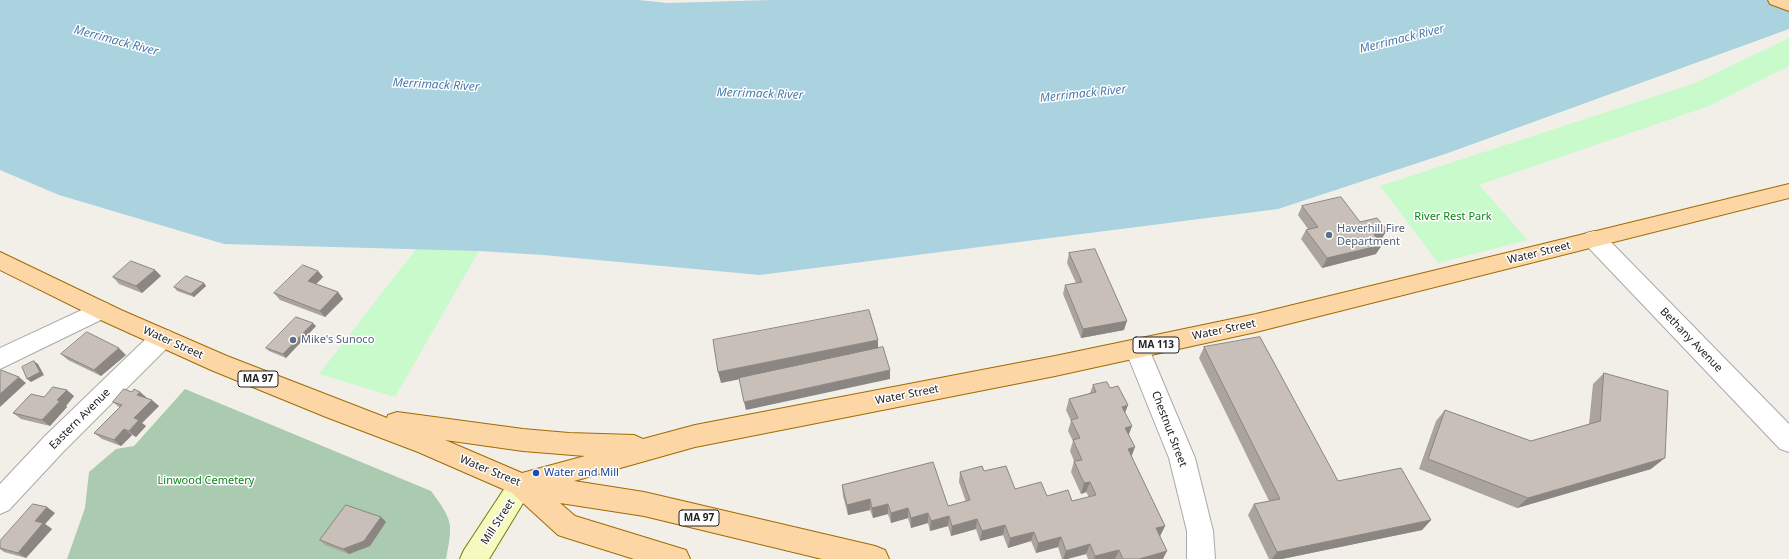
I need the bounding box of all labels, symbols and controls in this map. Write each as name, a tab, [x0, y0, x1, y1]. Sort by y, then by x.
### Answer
water label: Merrimack River	[1358, 22, 1446, 56]
water label: Merrimack River	[72, 23, 160, 59]
water label: Merrimack River	[392, 76, 480, 94]
water label: Merrimack River	[1039, 82, 1127, 106]
water label: Merrimack River	[716, 85, 804, 103]
park label: River Rest Park	[1414, 210, 1492, 224]
place label: Haverhill Fire Department	[1337, 222, 1405, 248]
marker: Haverhill Fire Department	[1324, 230, 1334, 240]
street label: Water Street	[1506, 239, 1572, 267]
street label: Bethany Avenue	[1657, 305, 1725, 375]
street label: Water Street	[1191, 317, 1257, 343]
street label: Water Street	[141, 324, 205, 362]
place label: Mike's Sunoco	[301, 333, 374, 347]
marker: Mike's Sunoco	[288, 335, 298, 345]
road number: MA 113	[1133, 337, 1179, 353]
road number: MA 97	[238, 371, 278, 387]
street label: Water Street	[874, 382, 940, 408]
street label: Eastern Avenue	[47, 386, 113, 452]
street label: Chestnut Street	[1148, 389, 1190, 469]
street label: Water Street	[458, 453, 522, 489]
place label: Water and Mill	[544, 466, 619, 480]
marker: Water and Mill	[531, 468, 541, 478]
park label: Linwood Cemetery	[158, 474, 254, 488]
street label: Mill Street	[478, 497, 518, 547]
road number: MA 97	[679, 510, 719, 526]

